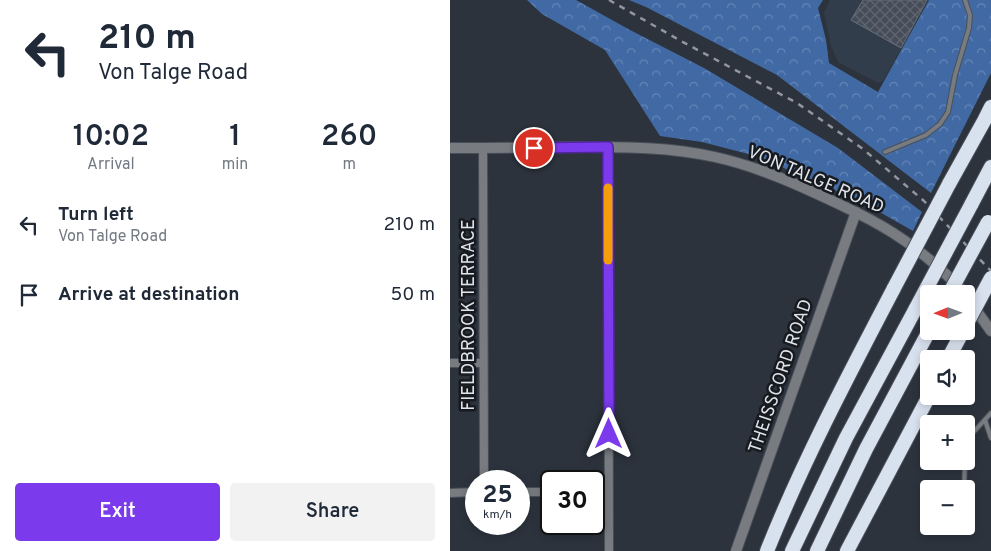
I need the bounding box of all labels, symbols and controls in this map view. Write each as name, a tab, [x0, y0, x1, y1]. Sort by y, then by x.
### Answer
text: 210 m	[98, 17, 196, 61]
icon: left	[15, 20, 80, 85]
text: Von Talge Road	[98, 60, 248, 87]
text: 10:02	[73, 119, 149, 156]
text: 1	[229, 119, 241, 156]
text: 260	[321, 119, 377, 156]
pin	[513, 127, 555, 169]
icon: arrive	[520, 134, 548, 162]
street label: VON TALGE ROAD	[743, 141, 887, 220]
text: Arrival	[87, 155, 135, 175]
text: min	[222, 155, 248, 175]
text: m	[342, 155, 356, 175]
text: Turn left	[58, 203, 134, 227]
icon: left	[15, 211, 43, 239]
text: 210 m	[384, 213, 435, 237]
street label: FIELDBROOK TERRACE	[458, 219, 481, 411]
text: Von Talge Road	[58, 227, 167, 247]
icon: arrive	[15, 281, 43, 309]
text: Arrive at destination	[58, 283, 239, 307]
text: 50 m	[390, 283, 435, 307]
north arrow	[920, 285, 975, 340]
map controls	[920, 285, 975, 535]
street label: THEISSCORD ROAD	[744, 296, 819, 457]
button: sound	[920, 350, 975, 405]
position arrow	[582, 407, 634, 459]
button: +	[920, 415, 975, 470]
speed limit sign: 30	[540, 470, 605, 535]
text: 25	[482, 480, 513, 512]
button: −	[920, 480, 975, 535]
button: Exit	[15, 483, 220, 541]
button: Share	[230, 483, 435, 541]
text: km/h	[483, 507, 512, 523]

